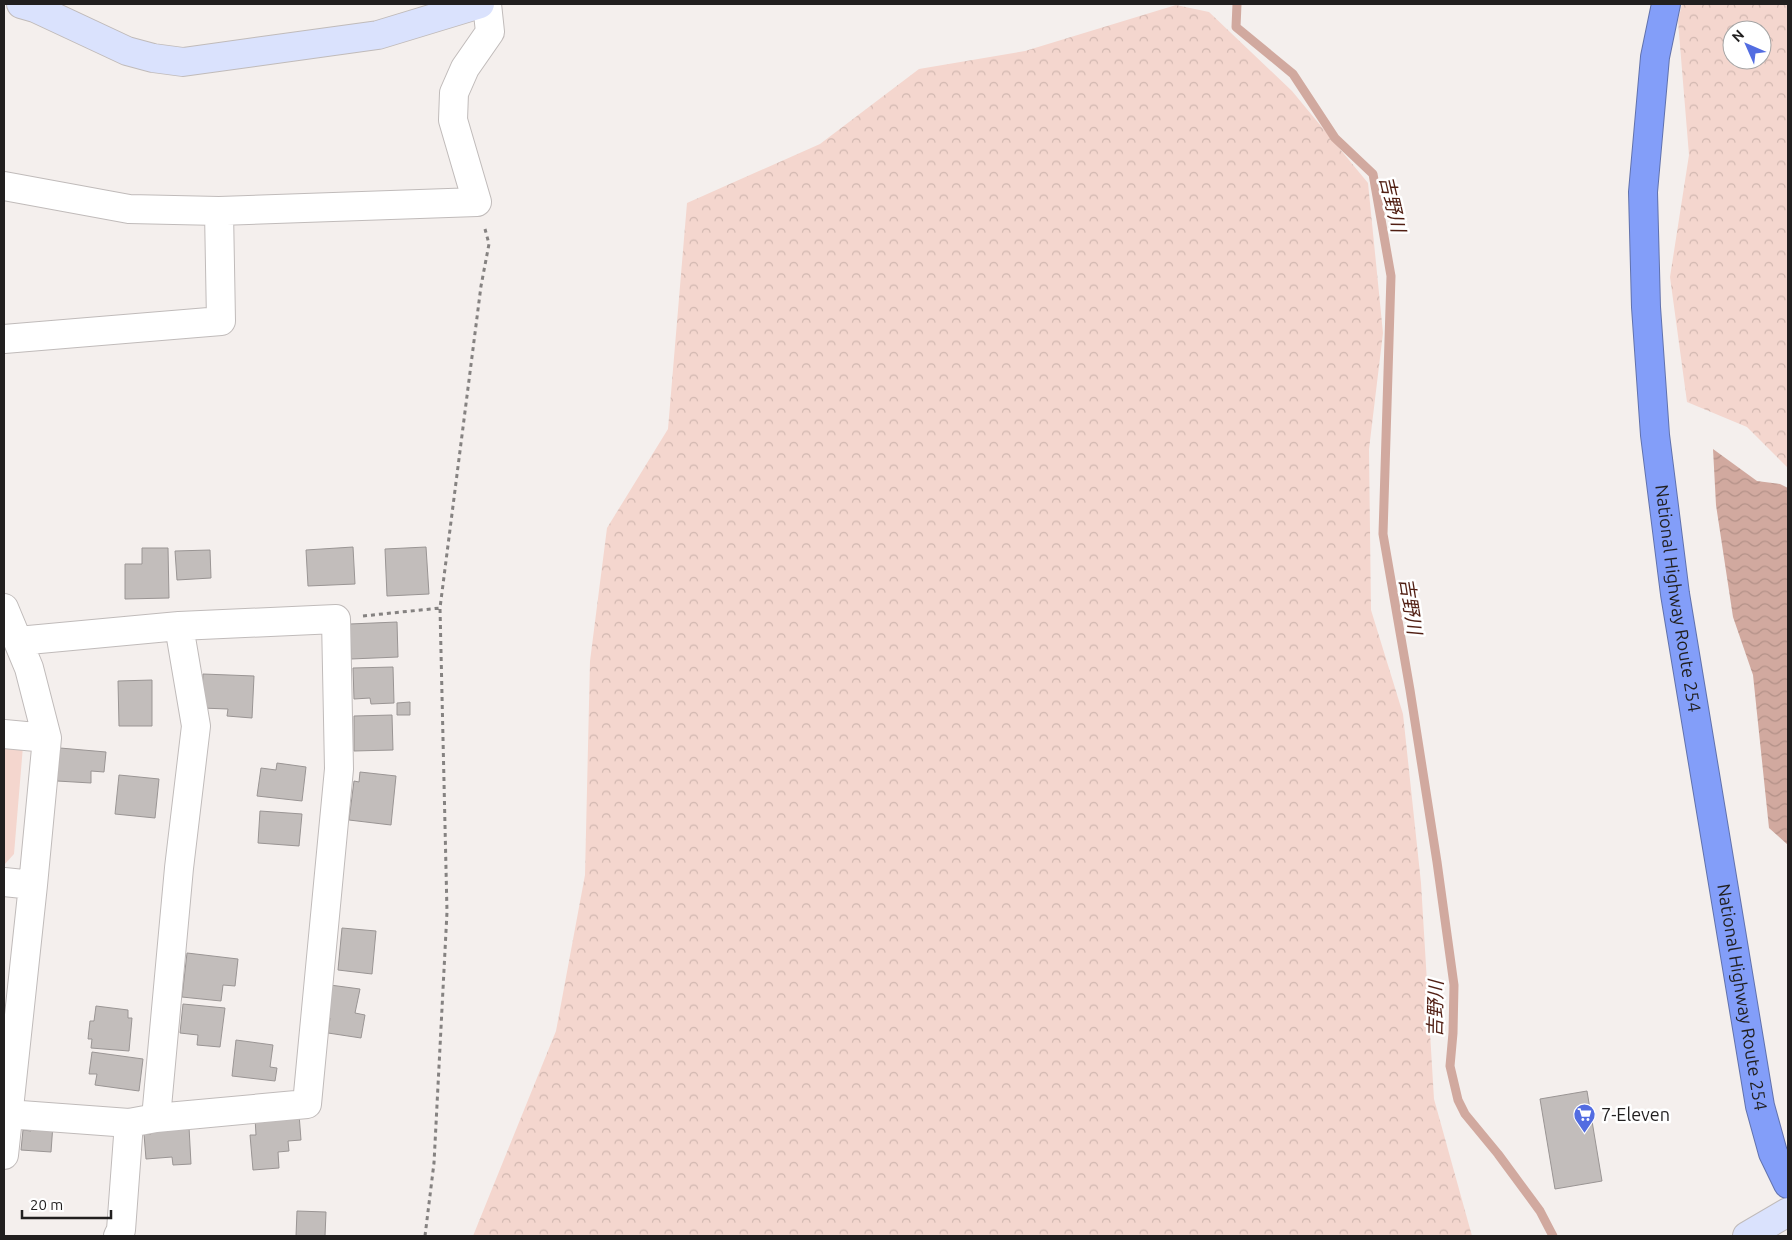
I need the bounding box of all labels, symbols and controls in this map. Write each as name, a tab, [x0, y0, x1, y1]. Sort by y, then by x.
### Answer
north arrow	[1722, 20, 1772, 70]
text: N	[1728, 26, 1747, 45]
water label: 吉野川	[1376, 174, 1411, 236]
street label: National Highway Route 254	[1652, 483, 1705, 713]
water label: 吉野川	[1396, 576, 1427, 638]
street label: National Highway Route 254	[1714, 882, 1772, 1112]
water label: 吉野川	[1424, 978, 1447, 1038]
supermarket icon: 7-Eleven	[1573, 1103, 1597, 1134]
place label: 7-Eleven	[1601, 1104, 1670, 1124]
scale bar	[22, 1188, 111, 1220]
text: 20 m	[30, 1196, 63, 1213]

